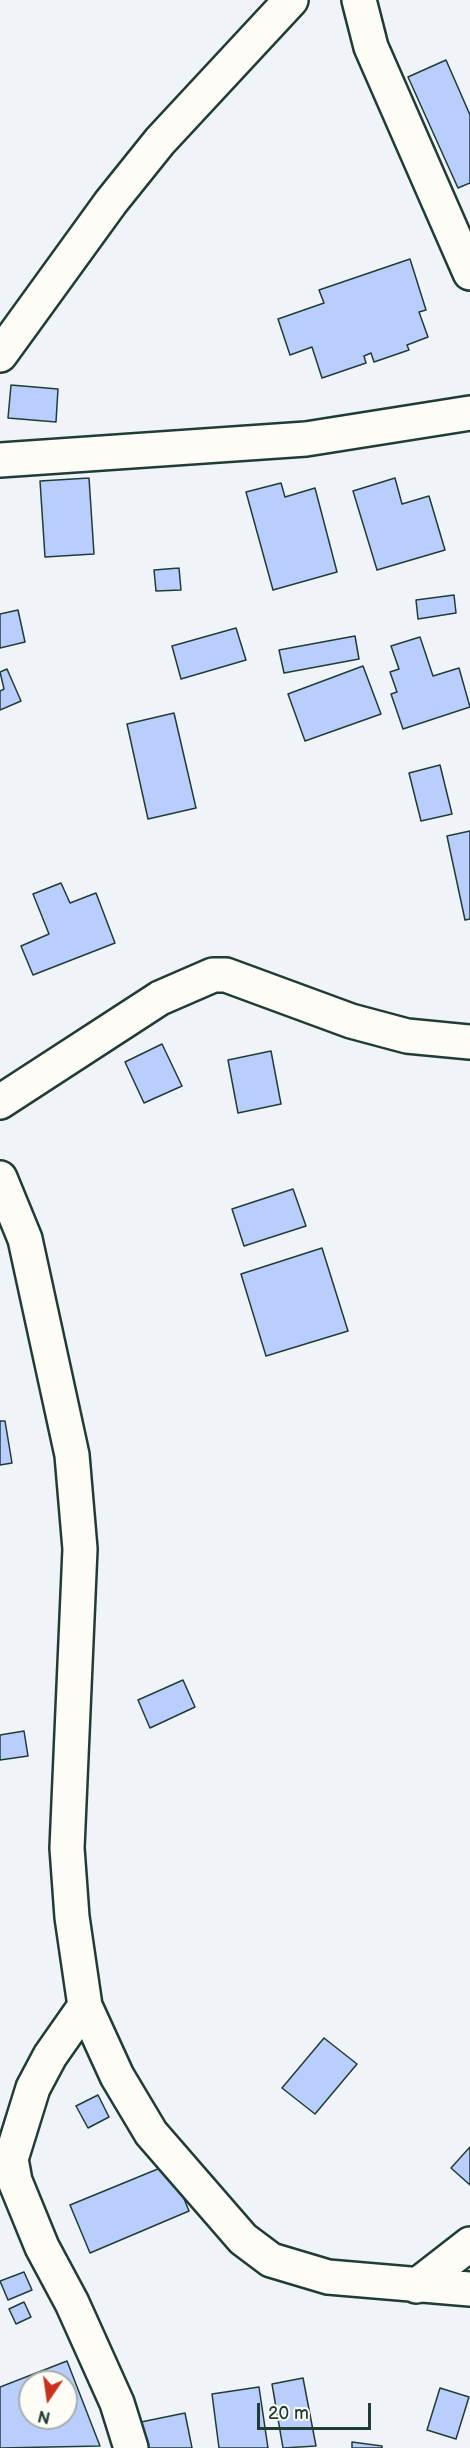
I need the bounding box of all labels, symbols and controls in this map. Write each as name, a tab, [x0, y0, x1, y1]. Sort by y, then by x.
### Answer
north arrow	[18, 2370, 78, 2430]
scale bar	[260, 2391, 374, 2429]
text: 20 m	[268, 2403, 309, 2424]
text: N	[36, 2405, 52, 2427]

